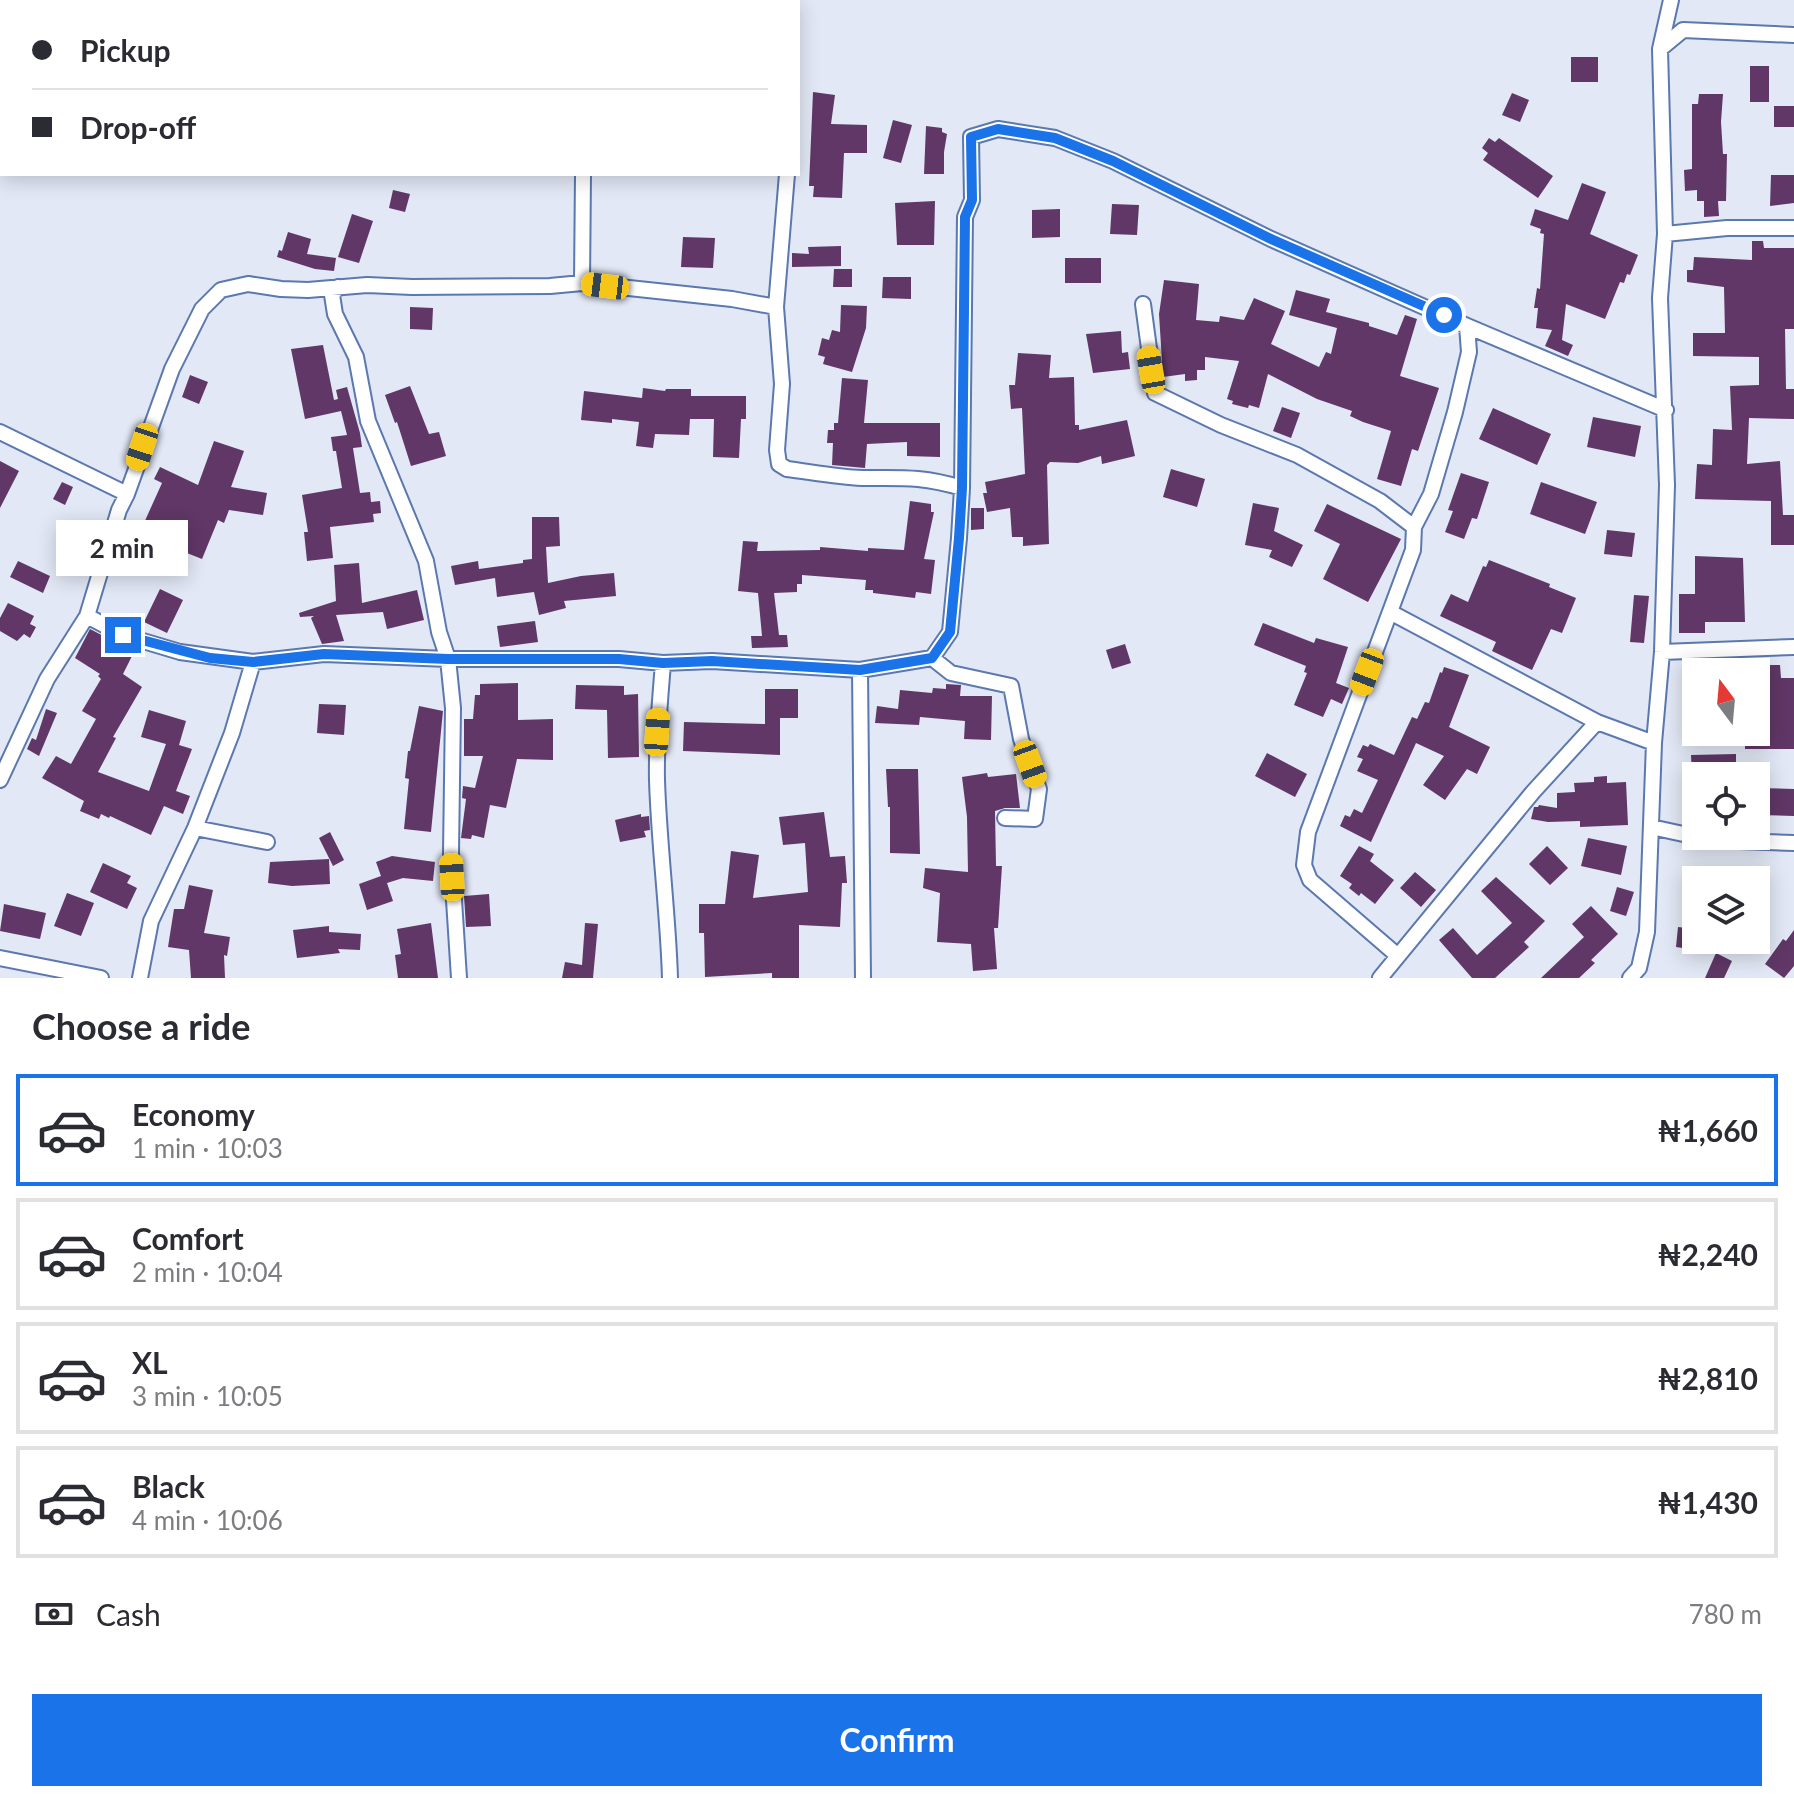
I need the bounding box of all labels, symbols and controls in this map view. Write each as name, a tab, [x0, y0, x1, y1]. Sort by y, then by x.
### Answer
text: Pickup	[80, 32, 171, 68]
text: Drop-off	[80, 109, 196, 145]
car	[580, 271, 630, 301]
route start	[1426, 297, 1462, 333]
car	[1135, 344, 1167, 396]
car	[123, 420, 161, 474]
callout: 2 min	[57, 519, 189, 575]
text: 2 min	[90, 532, 154, 564]
route end	[105, 617, 141, 653]
car	[1347, 645, 1387, 699]
north arrow	[1682, 658, 1770, 746]
map controls	[1682, 658, 1770, 954]
car	[643, 707, 671, 757]
car	[1011, 737, 1049, 791]
button: locate	[1682, 762, 1770, 850]
car	[439, 852, 465, 902]
button: layers	[1682, 866, 1770, 954]
text: Choose a ride	[32, 1004, 251, 1048]
icon: car	[36, 1094, 108, 1166]
text: Economy	[132, 1096, 255, 1132]
text: ₦1,660	[1657, 1112, 1758, 1148]
text: 1 min · 10:03	[132, 1132, 283, 1164]
icon: car	[36, 1218, 108, 1290]
text: Comfort	[132, 1220, 244, 1256]
text: ₦2,240	[1657, 1236, 1758, 1272]
text: 2 min · 10:04	[132, 1256, 283, 1288]
icon: car	[36, 1342, 108, 1414]
text: XL	[132, 1344, 168, 1380]
text: ₦2,810	[1657, 1360, 1758, 1396]
text: 3 min · 10:05	[132, 1380, 283, 1412]
icon: car	[36, 1466, 108, 1538]
text: Black	[132, 1468, 205, 1504]
text: ₦1,430	[1657, 1484, 1758, 1520]
text: 4 min · 10:06	[132, 1504, 283, 1536]
icon: cash	[32, 1592, 76, 1636]
text: Cash	[96, 1596, 161, 1632]
text: 780 m	[1689, 1598, 1762, 1630]
button: Confirm	[32, 1694, 1762, 1786]

